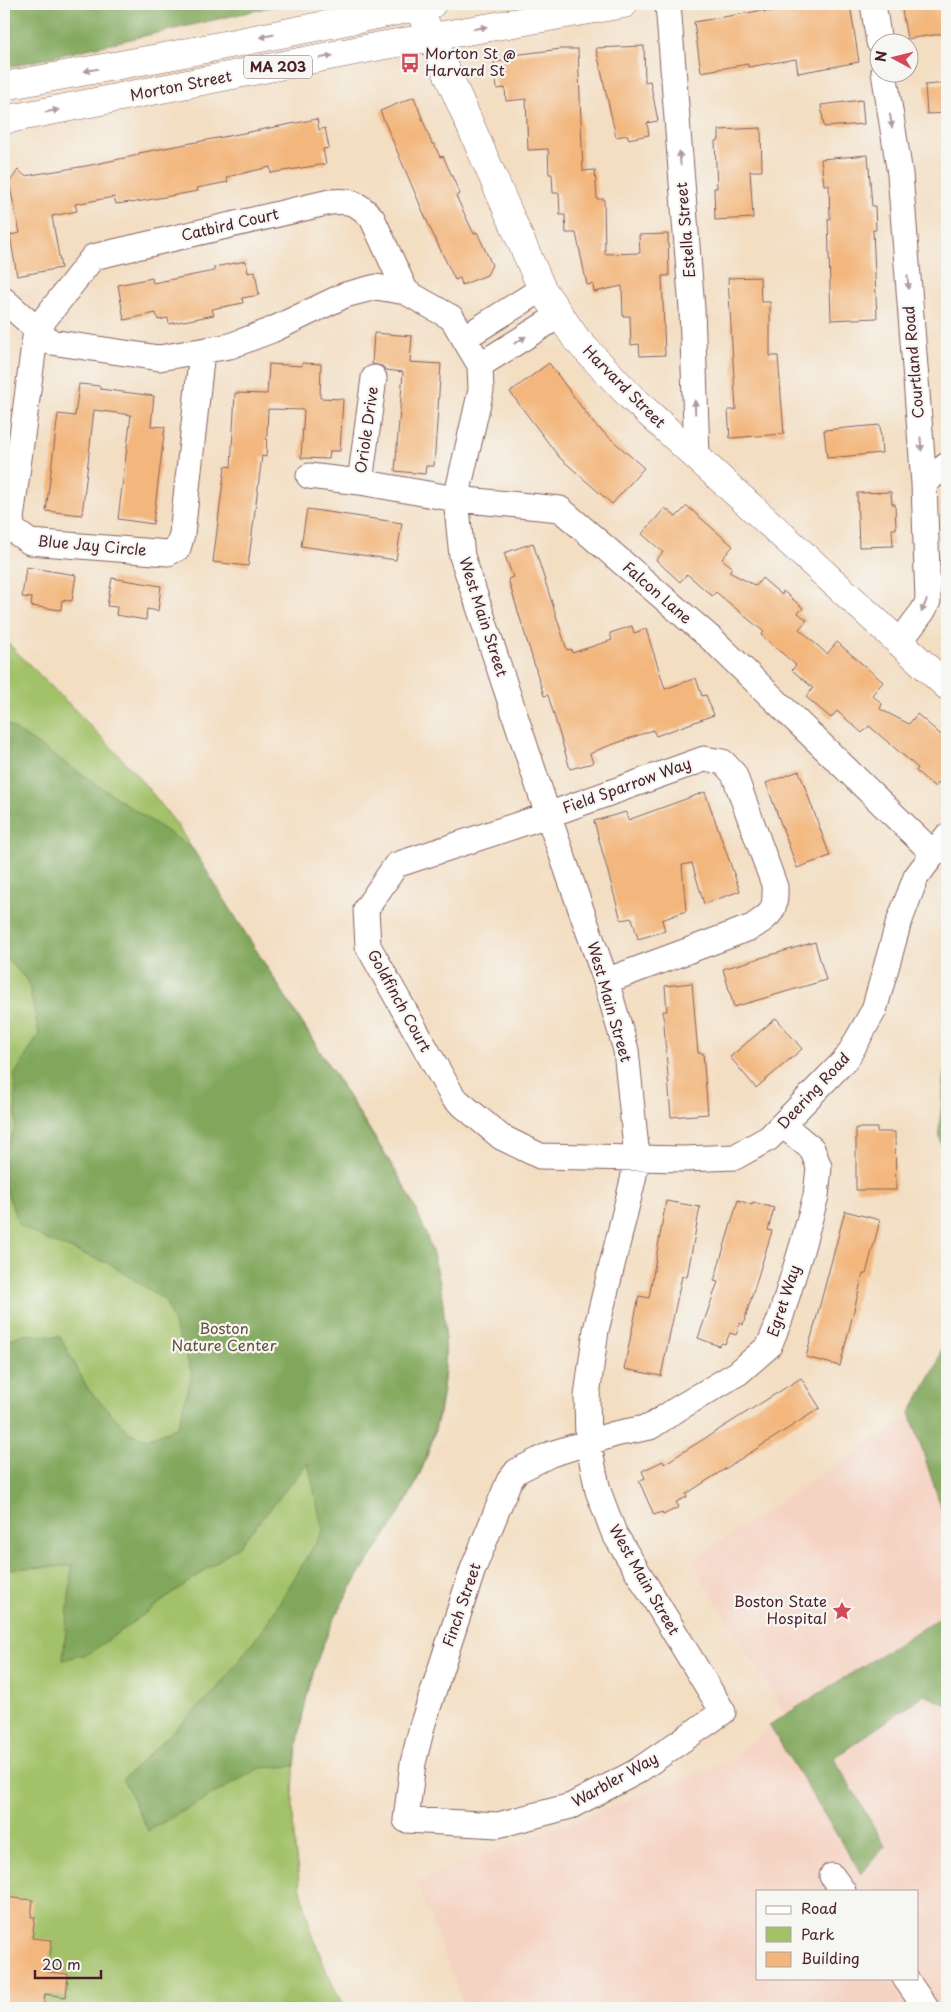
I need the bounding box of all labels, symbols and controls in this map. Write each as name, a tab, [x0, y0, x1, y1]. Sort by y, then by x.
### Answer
one-way arrow	[472, 24, 488, 32]
one-way arrow	[260, 32, 275, 40]
north arrow	[868, 32, 918, 82]
place label: Morton St @ Harvard St	[425, 41, 516, 81]
text: N	[870, 50, 892, 63]
bus stop icon: Morton St @ Harvard St	[399, 52, 421, 74]
one-way arrow	[318, 53, 334, 61]
road number: MA 203	[244, 56, 312, 78]
street label: Morton Street	[128, 63, 234, 106]
one-way arrow	[82, 66, 98, 74]
one-way arrow	[44, 107, 59, 115]
one-way arrow	[888, 113, 896, 129]
one-way arrow	[676, 150, 684, 166]
street label: Estella Street	[669, 181, 700, 279]
street label: Catbird Court	[179, 201, 281, 246]
one-way arrow	[904, 274, 912, 290]
street label: Courtland Road	[896, 305, 929, 420]
one-way arrow	[513, 335, 527, 344]
street label: Harvard Street	[578, 339, 672, 433]
street label: Oriole Drive	[348, 385, 383, 475]
one-way arrow	[691, 399, 699, 415]
one-way arrow	[917, 436, 925, 452]
street label: Blue Jay Circle	[36, 528, 148, 561]
street label: West Main Street	[454, 554, 515, 679]
street label: Falcon Lane	[618, 555, 698, 629]
one-way arrow	[920, 598, 929, 613]
street label: Field Sparrow Way	[559, 751, 694, 819]
street label: West Main Street	[582, 939, 639, 1065]
street label: Goldfinch Court	[363, 945, 438, 1056]
street label: Deering Road	[771, 1047, 854, 1133]
street label: Egret Way	[760, 1261, 805, 1340]
park label: Boston Nature Center	[172, 1316, 277, 1356]
street label: West Main Street	[604, 1520, 686, 1639]
street label: Finch Street	[435, 1559, 486, 1650]
place label: Boston State Hospital	[734, 1589, 827, 1629]
place icon: Boston State Hospital	[831, 1600, 853, 1622]
street label: Warbler Way	[567, 1745, 662, 1812]
legend	[756, 1890, 918, 1980]
text: Road	[801, 1896, 837, 1919]
text: Park	[801, 1922, 835, 1945]
text: Building	[801, 1946, 860, 1969]
scale bar	[35, 1947, 101, 1979]
text: 20 m	[42, 1952, 81, 1975]

